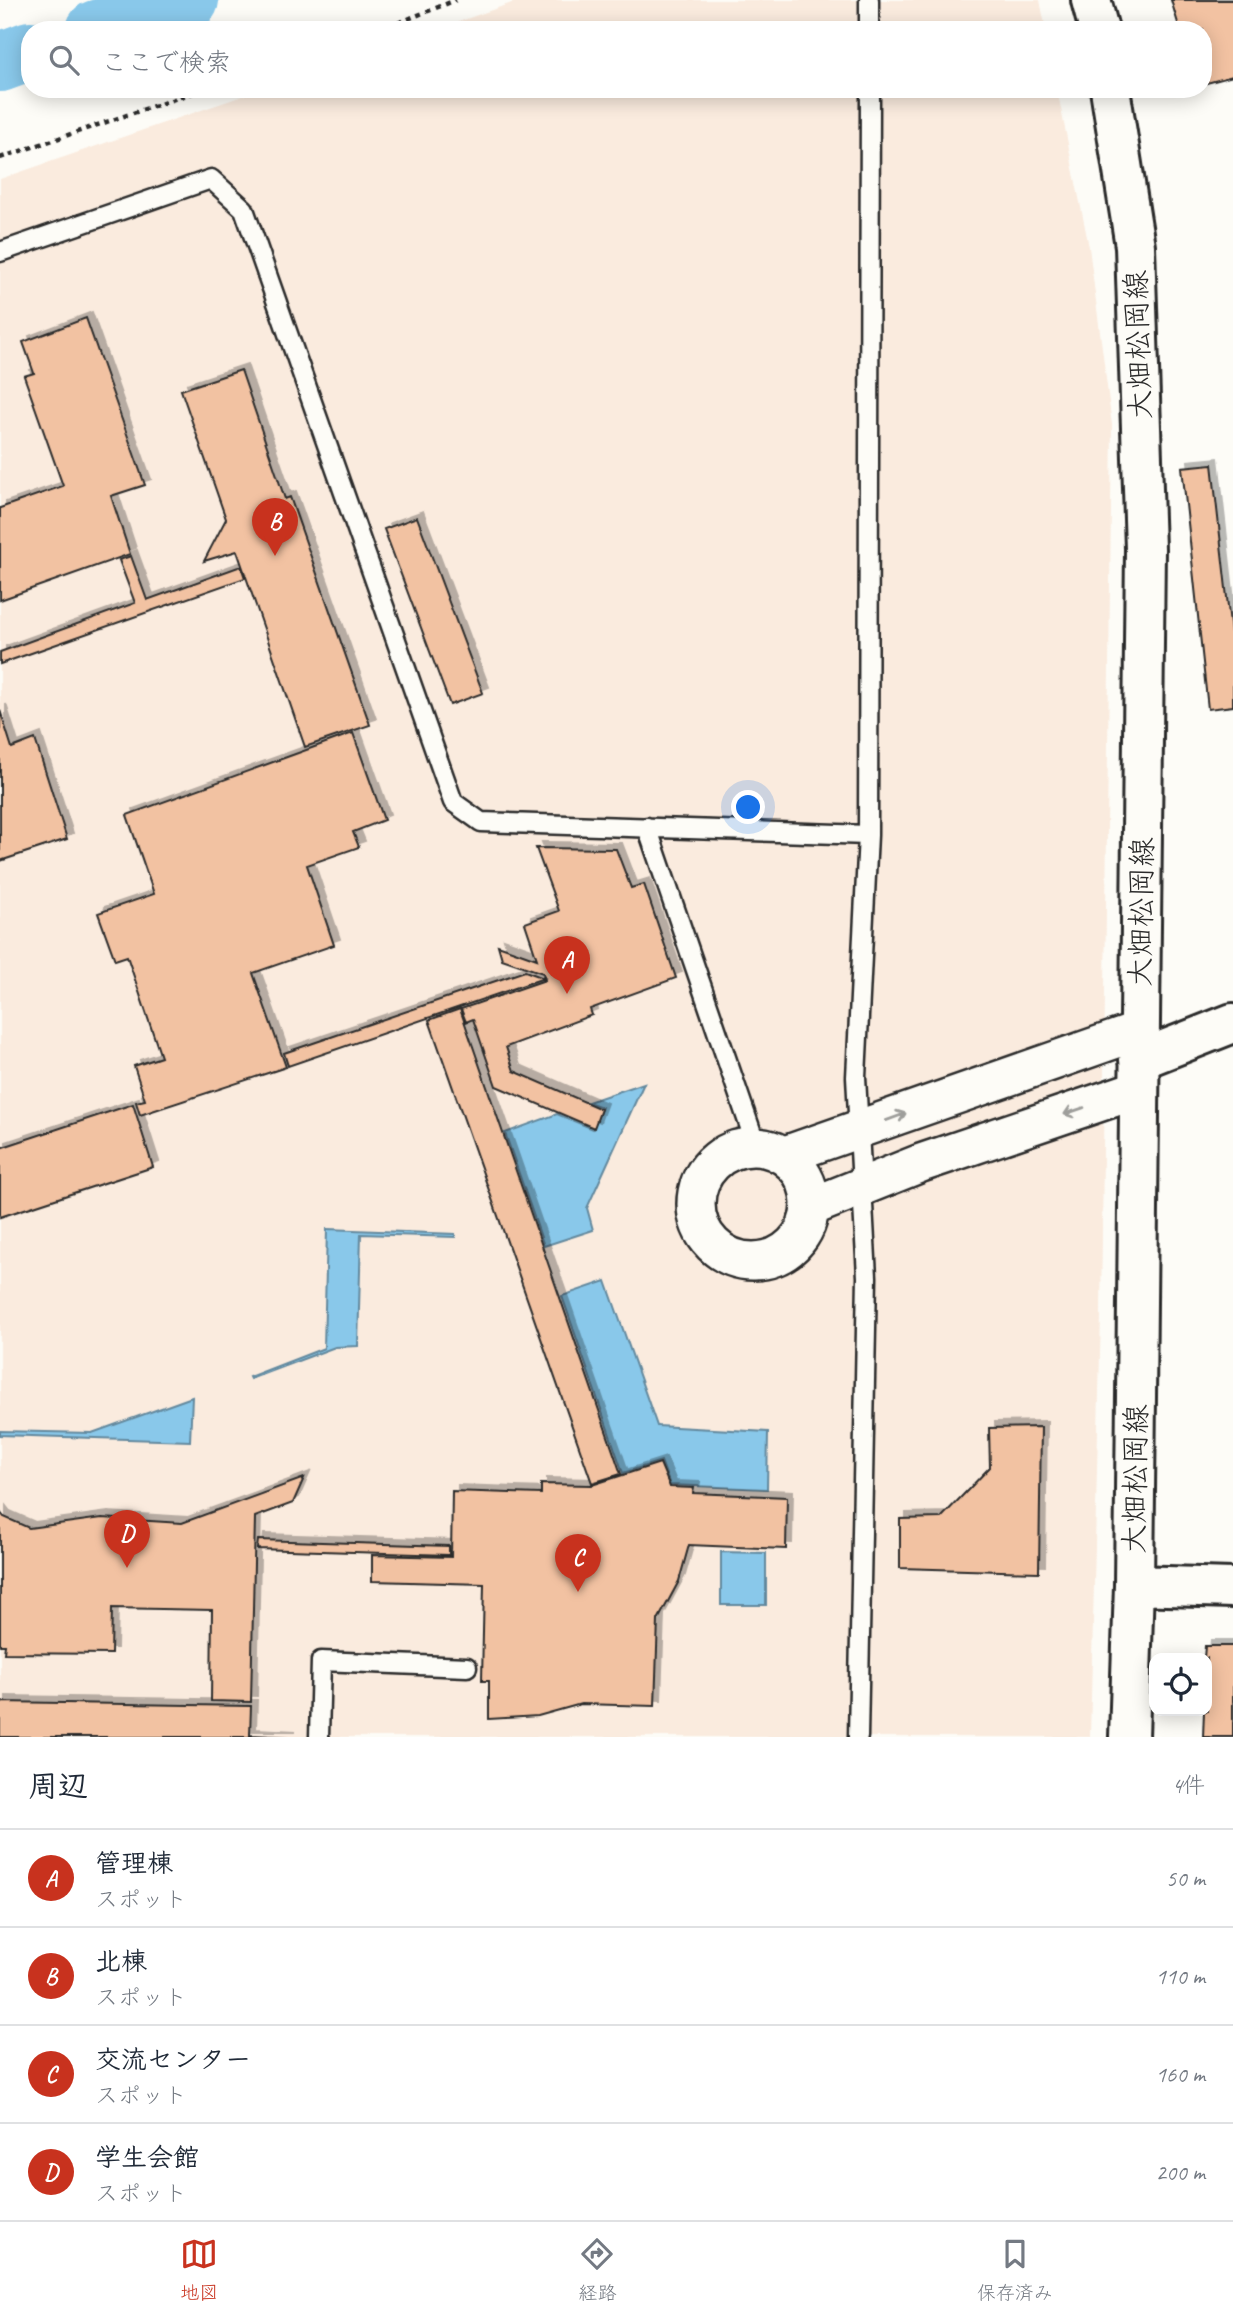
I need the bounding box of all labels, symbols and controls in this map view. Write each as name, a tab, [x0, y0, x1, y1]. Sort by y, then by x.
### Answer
search box	[21, 21, 1212, 98]
icon: search	[45, 41, 83, 79]
text: ここで検索	[101, 46, 231, 79]
street label: 大畑松岡線	[1116, 269, 1160, 421]
pin: B	[252, 498, 298, 556]
your location	[731, 790, 765, 824]
street label: 大畑松岡線	[1121, 837, 1161, 987]
pin: A	[544, 936, 590, 994]
one-way arrow	[1064, 1106, 1086, 1118]
one-way arrow	[884, 1110, 906, 1122]
street label: 大畑松岡線	[1115, 1404, 1155, 1554]
pin: D	[104, 1510, 150, 1568]
pin: C	[555, 1534, 601, 1592]
map controls	[1149, 1653, 1212, 1716]
button: locate	[1149, 1653, 1212, 1716]
text: 周辺	[28, 1767, 88, 1805]
text: 4件	[1172, 1771, 1205, 1800]
text: 管理棟	[95, 1847, 173, 1880]
text: A	[45, 1864, 57, 1893]
text: 50 m	[1166, 1864, 1205, 1893]
text: スポット	[95, 1885, 187, 1914]
text: 北棟	[95, 1945, 147, 1978]
text: B	[45, 1962, 57, 1991]
text: 110 m	[1156, 1962, 1205, 1991]
text: スポット	[95, 1983, 187, 2012]
text: 交流センター	[95, 2043, 251, 2076]
text: C	[46, 2060, 56, 2089]
text: 160 m	[1156, 2060, 1205, 2089]
text: スポット	[95, 2081, 187, 2110]
text: 学生会館	[95, 2141, 199, 2174]
text: D	[44, 2158, 58, 2187]
text: 200 m	[1156, 2158, 1205, 2187]
text: スポット	[95, 2179, 187, 2208]
tab: 地図	[180, 2235, 218, 2305]
tab: 経路	[578, 2235, 617, 2305]
tab: 保存済み	[977, 2235, 1053, 2305]

